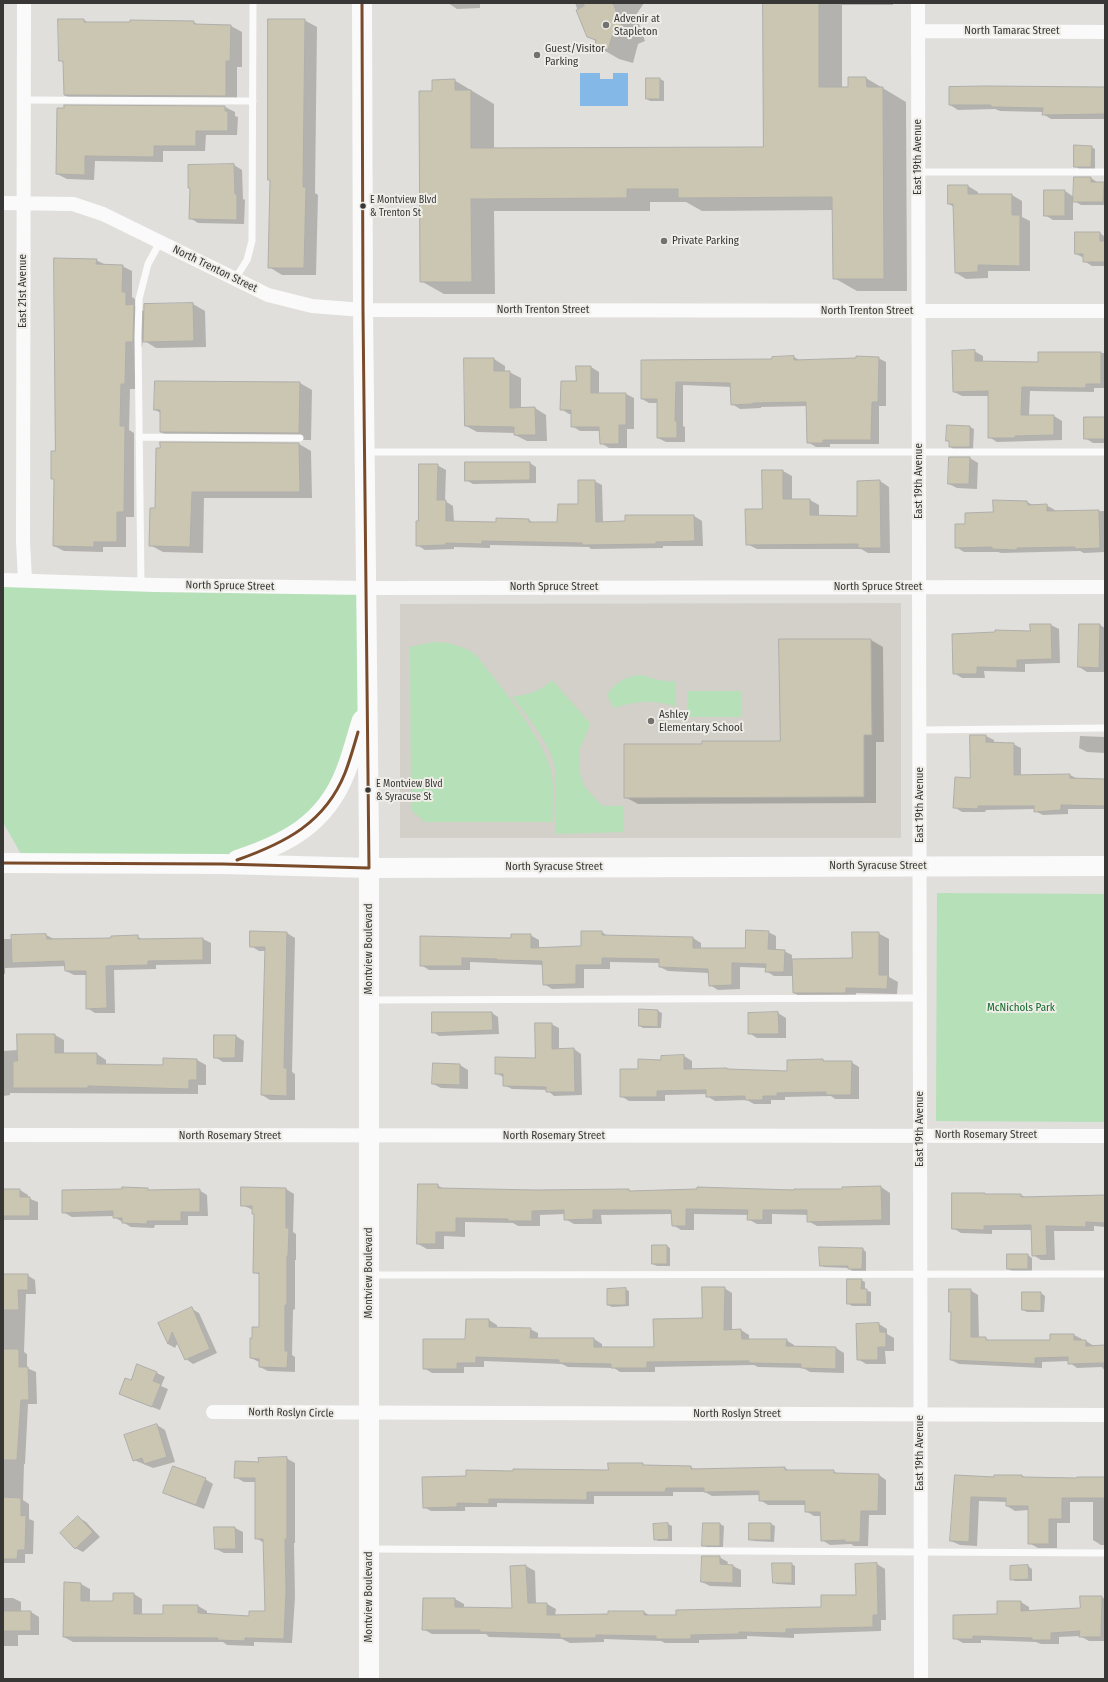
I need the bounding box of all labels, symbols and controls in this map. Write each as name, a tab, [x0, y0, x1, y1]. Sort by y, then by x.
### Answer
place label: Advenir at Stapleton	[614, 12, 660, 38]
marker: Advenir at Stapleton	[601, 20, 611, 30]
street label: North Tamarac Street	[964, 24, 1060, 38]
place label: Guest/Visitor Parking	[545, 42, 605, 68]
marker: Guest/Visitor Parking	[532, 50, 542, 60]
street label: East 19th Avenue	[911, 119, 925, 195]
place label: E Montview Blvd & Trenton St	[370, 194, 437, 218]
marker: E Montview Blvd & Trenton St	[358, 201, 368, 211]
place label: Private Parking	[672, 234, 739, 248]
marker: Private Parking	[659, 236, 669, 246]
street label: North Trenton Street	[171, 243, 259, 295]
street label: East 21st Avenue	[16, 254, 30, 328]
street label: North Trenton Street	[497, 303, 589, 317]
street label: North Trenton Street	[821, 304, 913, 318]
street label: East 19th Avenue	[912, 443, 926, 519]
street label: North Spruce Street	[186, 579, 274, 593]
street label: North Spruce Street	[510, 580, 598, 594]
street label: North Spruce Street	[834, 580, 922, 594]
place label: Ashley Elementary School	[659, 708, 743, 734]
marker: Ashley Elementary School	[646, 716, 656, 726]
street label: East 19th Avenue	[913, 767, 927, 843]
place label: E Montview Blvd & Syracuse St	[376, 778, 443, 802]
marker: E Montview Blvd & Syracuse St	[363, 785, 373, 795]
street label: North Syracuse Street	[829, 859, 927, 873]
street label: North Syracuse Street	[505, 860, 603, 874]
street label: Montview Boulevard	[362, 903, 376, 995]
park label: McNichols Park	[987, 1001, 1055, 1015]
street label: East 19th Avenue	[913, 1091, 927, 1167]
street label: North Rosemary Street	[935, 1128, 1037, 1142]
street label: North Rosemary Street	[179, 1129, 281, 1143]
street label: North Rosemary Street	[503, 1129, 605, 1143]
street label: Montview Boulevard	[362, 1227, 376, 1319]
street label: North Roslyn Circle	[248, 1406, 334, 1420]
street label: North Roslyn Street	[693, 1407, 781, 1421]
street label: East 19th Avenue	[913, 1415, 927, 1491]
street label: Montview Boulevard	[362, 1551, 376, 1643]

